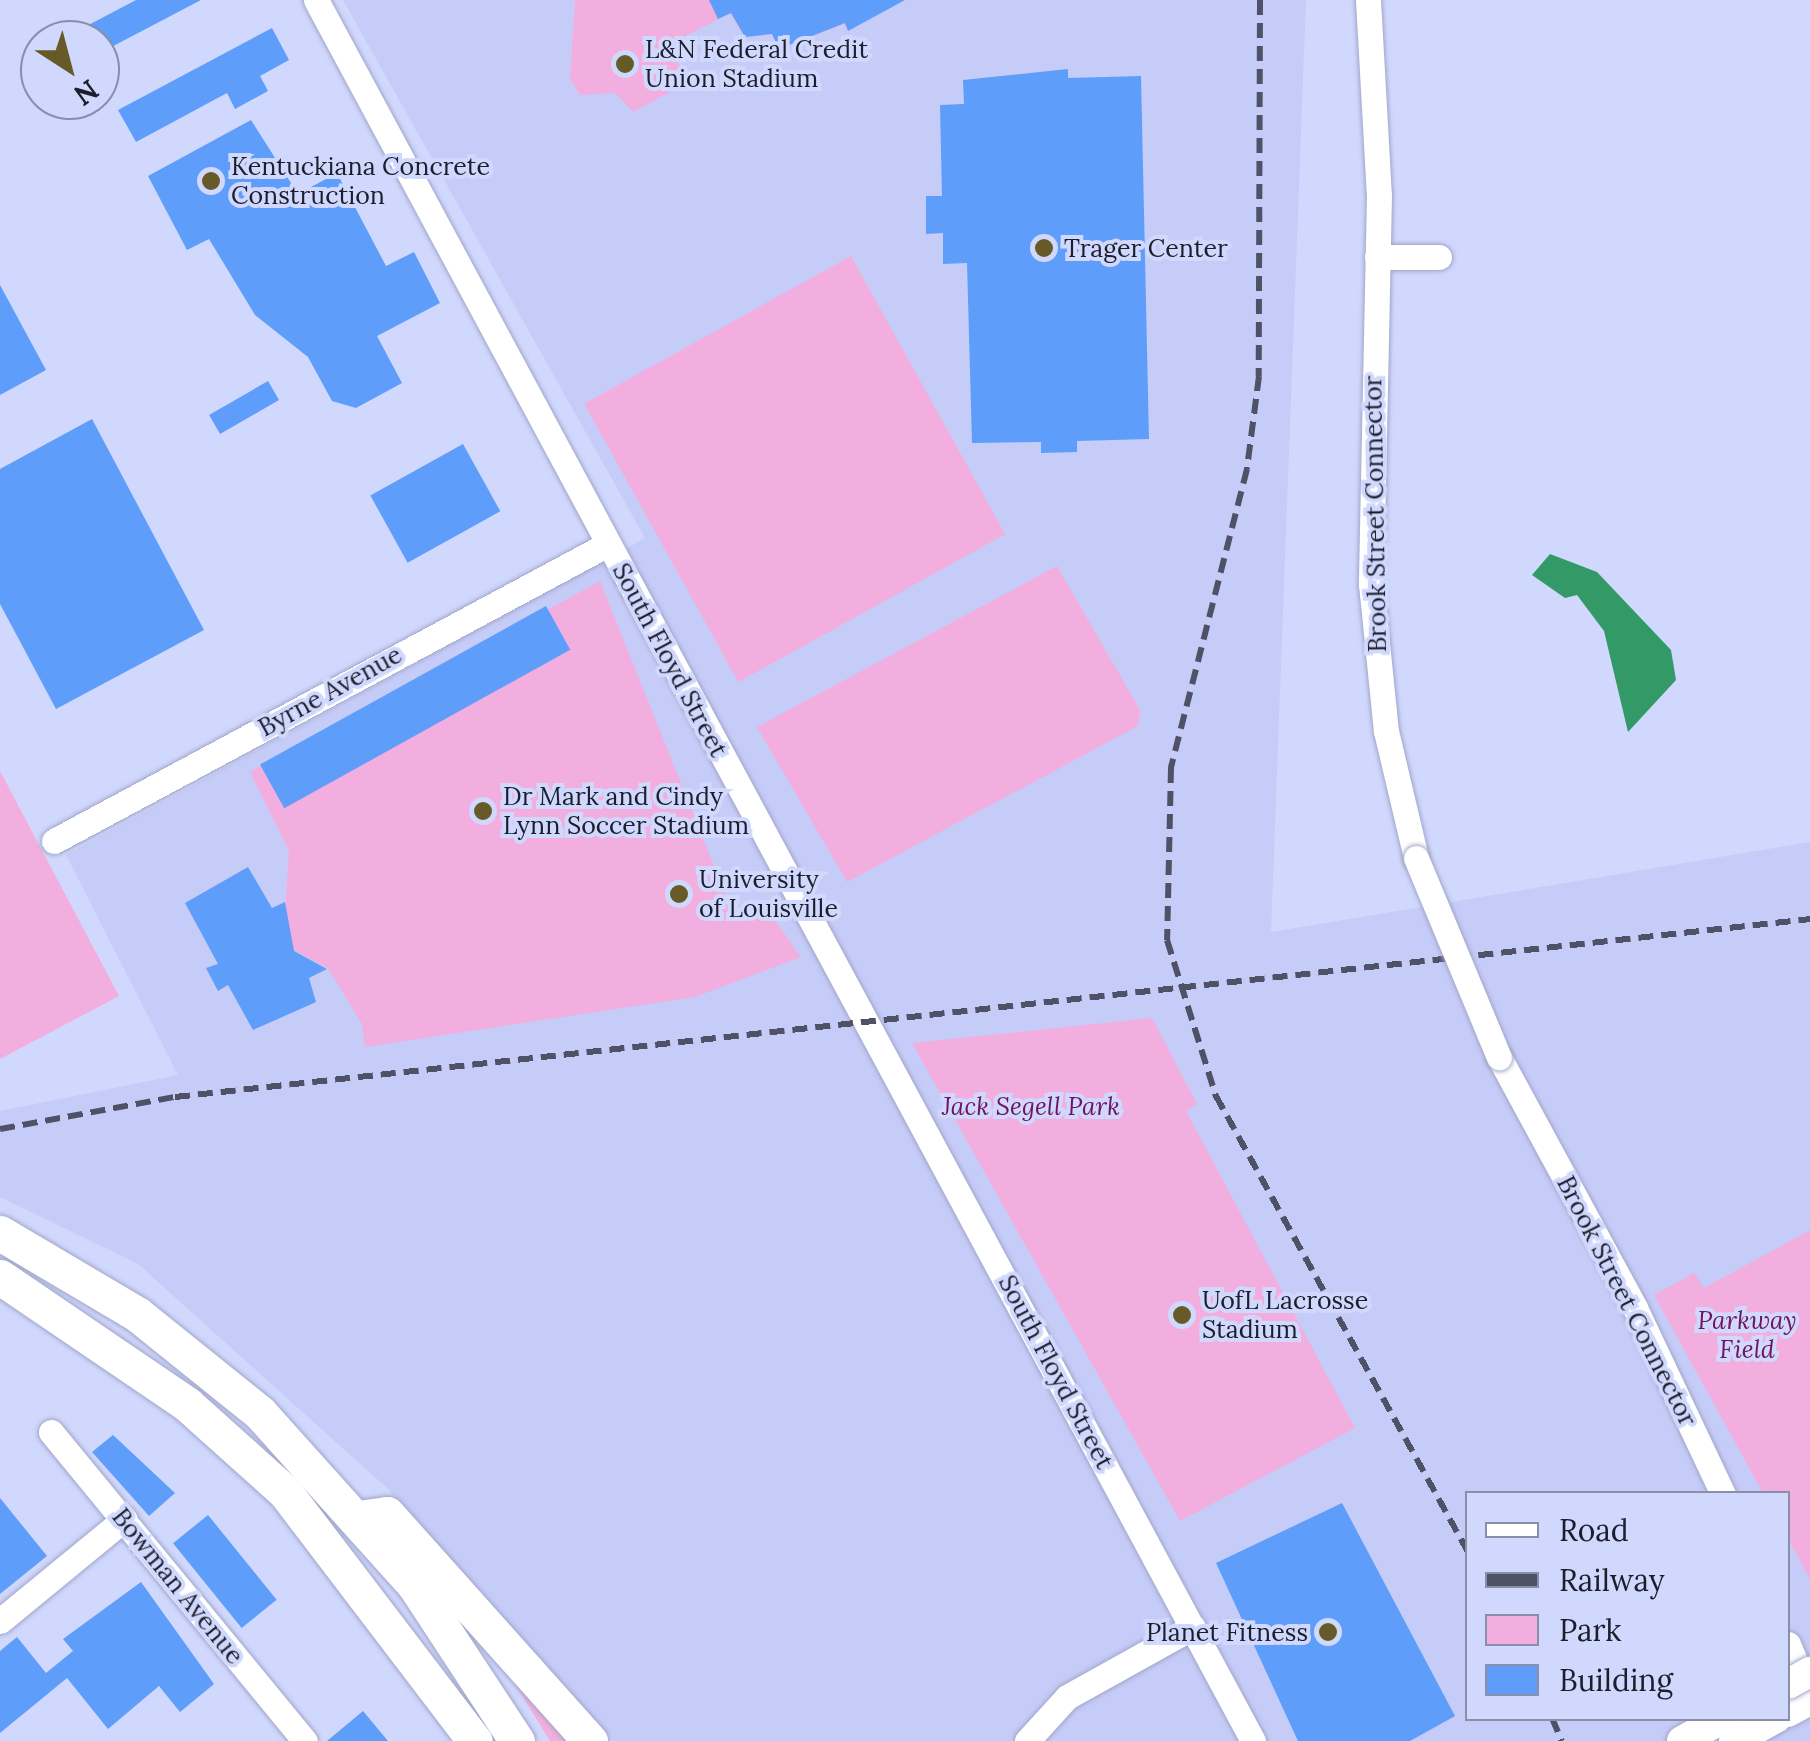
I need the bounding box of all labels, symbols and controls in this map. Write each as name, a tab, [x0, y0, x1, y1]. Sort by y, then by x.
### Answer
north arrow	[20, 20, 120, 120]
place label: L&N Federal Credit Union Stadium	[645, 35, 868, 94]
marker: L&N Federal Credit Union Stadium	[614, 53, 636, 75]
text: N	[67, 72, 106, 114]
place label: Kentuckiana Concrete Construction	[231, 152, 490, 211]
marker: Kentuckiana Concrete Construction	[200, 170, 222, 192]
place label: Trager Center	[1064, 233, 1228, 263]
marker: Trager Center	[1033, 237, 1055, 259]
street label: Brook Street Connector	[1358, 375, 1392, 653]
street label: South Floyd Street	[606, 558, 734, 762]
street label: Byrne Avenue	[253, 639, 407, 743]
place label: Dr Mark and Cindy Lynn Soccer Stadium	[503, 782, 749, 841]
marker: Dr Mark and Cindy Lynn Soccer Stadium	[472, 800, 494, 822]
place label: University of Louisville	[699, 865, 838, 924]
marker: University of Louisville	[668, 883, 690, 905]
park label: Jack Segell Park	[942, 1091, 1120, 1121]
street label: Brook Street Connector	[1551, 1171, 1703, 1431]
street label: South Floyd Street	[992, 1270, 1120, 1474]
place label: UofL Lacrosse Stadium	[1202, 1286, 1368, 1345]
marker: UofL Lacrosse Stadium	[1171, 1304, 1193, 1326]
park label: Parkway Field	[1698, 1306, 1796, 1365]
legend	[1465, 1491, 1790, 1721]
street label: Bowman Avenue	[106, 1502, 250, 1670]
text: Road	[1559, 1511, 1629, 1549]
text: Railway	[1559, 1561, 1665, 1599]
text: Park	[1559, 1611, 1621, 1649]
place label: Planet Fitness	[1146, 1617, 1308, 1647]
marker: Planet Fitness	[1317, 1621, 1339, 1643]
text: Building	[1559, 1661, 1673, 1699]

